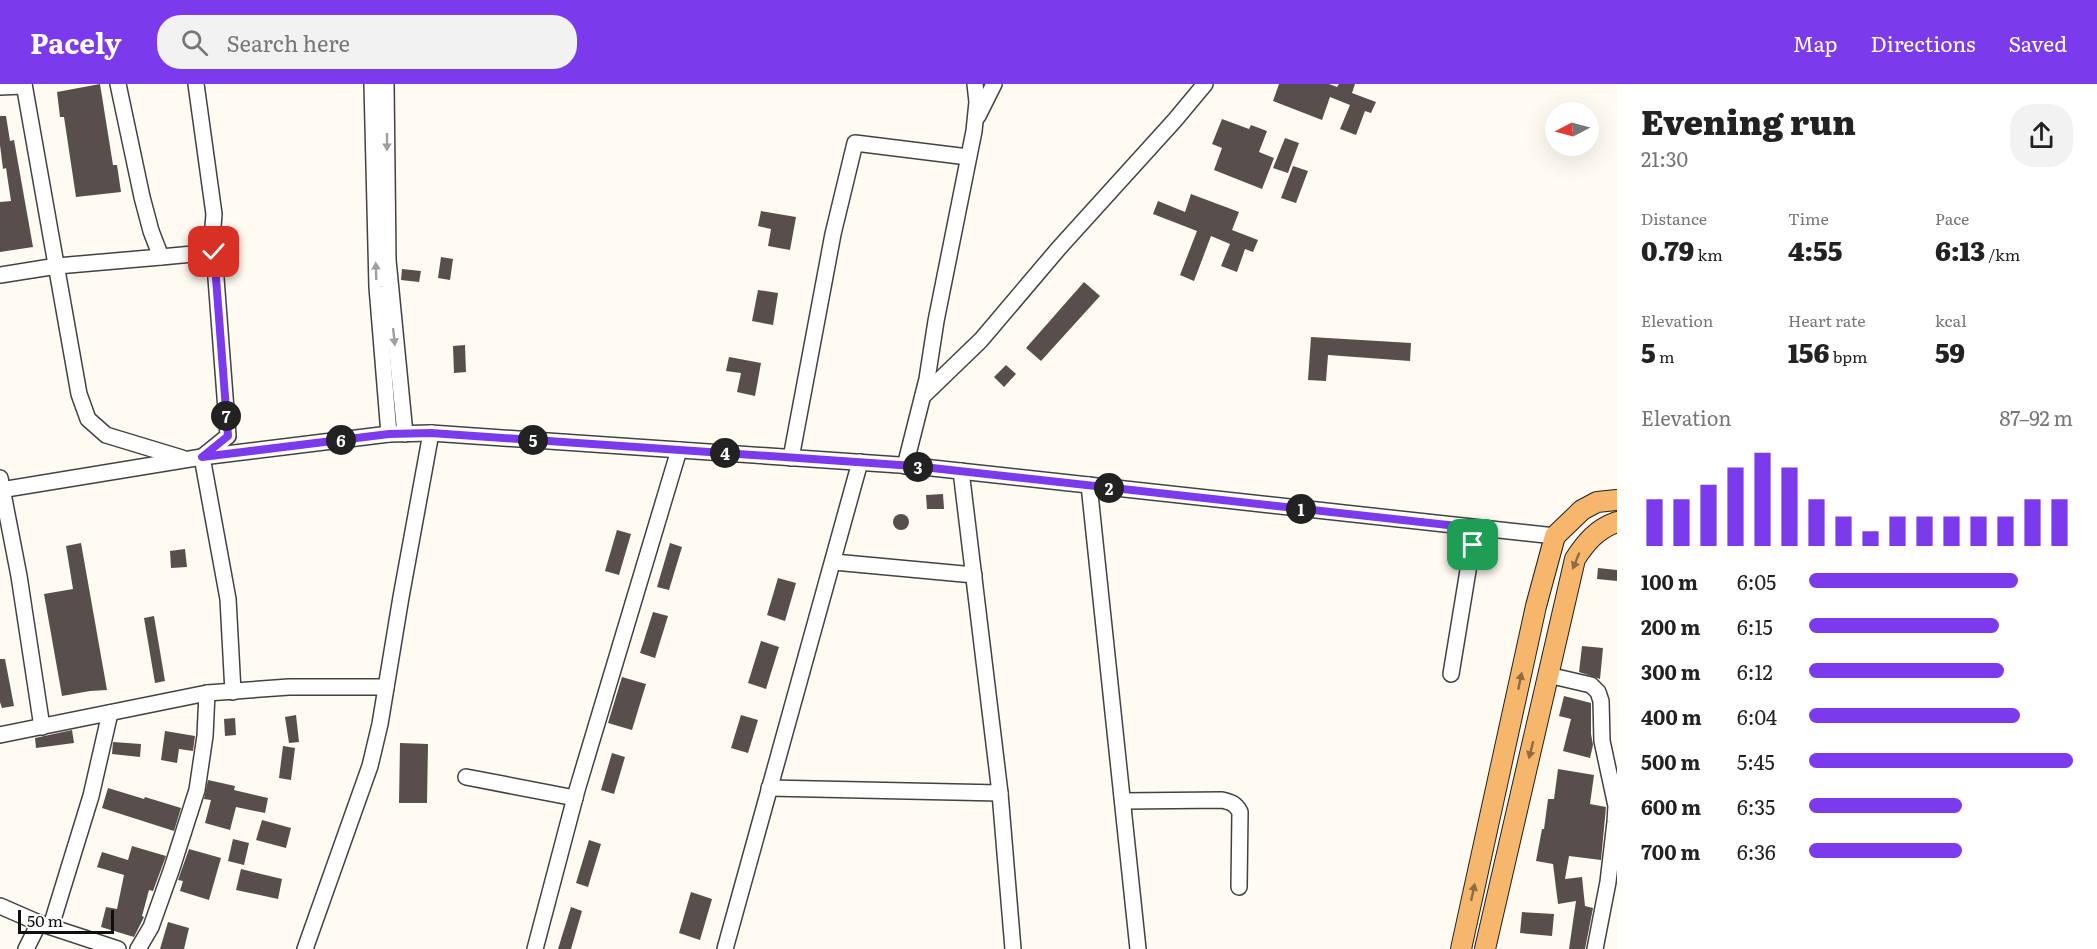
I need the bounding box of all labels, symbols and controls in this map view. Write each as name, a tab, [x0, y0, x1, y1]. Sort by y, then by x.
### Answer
search box	[157, 15, 577, 69]
text: Pacely	[30, 21, 121, 63]
icon: search	[178, 26, 211, 59]
text: Search here	[226, 26, 350, 59]
text: Map	[1793, 27, 1838, 58]
text: Directions	[1871, 27, 1976, 58]
text: Saved	[2009, 27, 2067, 58]
text: Evening run	[1641, 96, 1856, 145]
north arrow	[1545, 102, 1599, 156]
map controls	[1545, 102, 1599, 156]
button: share	[2010, 104, 2073, 167]
one-way arrow	[382, 133, 392, 152]
text: 21:30	[1641, 143, 1688, 173]
text: Distance	[1641, 206, 1707, 230]
text: Time	[1788, 206, 1829, 230]
text: Pace	[1935, 206, 1969, 230]
pin	[188, 226, 239, 277]
text: 0.79	[1641, 230, 1694, 269]
text: 4:55	[1788, 230, 1842, 269]
text: 6:13	[1935, 230, 1985, 269]
icon: check	[197, 235, 230, 268]
text: km	[1694, 242, 1723, 266]
text: /km	[1985, 242, 2020, 266]
one-way arrow	[371, 261, 381, 280]
text: Elevation	[1641, 308, 1713, 332]
text: Heart rate	[1788, 308, 1866, 332]
text: kcal	[1935, 308, 1967, 332]
one-way arrow	[390, 328, 399, 347]
text: 5	[1641, 332, 1656, 371]
text: 156	[1788, 332, 1829, 371]
text: 59	[1935, 332, 1965, 371]
text: m	[1656, 344, 1674, 368]
text: bpm	[1829, 344, 1867, 368]
pin: 7	[211, 401, 241, 431]
text: Elevation	[1641, 402, 1731, 432]
text: 87–92 m	[2000, 402, 2073, 432]
text: 7	[222, 404, 230, 428]
pin: 6	[326, 425, 356, 455]
pin: 5	[518, 425, 548, 455]
text: 6	[336, 428, 346, 452]
text: 5	[529, 428, 537, 452]
pin: 4	[710, 438, 740, 468]
text: 4	[720, 441, 730, 465]
pin: 3	[903, 452, 933, 482]
text: 3	[914, 455, 922, 479]
pin: 2	[1094, 473, 1124, 503]
text: 2	[1105, 476, 1113, 500]
pin: 1	[1286, 494, 1316, 524]
text: 1	[1298, 497, 1304, 521]
pin	[1447, 519, 1498, 570]
icon: arrive	[1456, 528, 1489, 561]
one-way arrow	[1571, 552, 1581, 570]
text: 100 m	[1641, 566, 1698, 596]
text: 6:05	[1737, 566, 1776, 596]
text: 200 m	[1641, 611, 1700, 641]
text: 6:15	[1737, 611, 1773, 641]
text: 300 m	[1641, 656, 1701, 686]
text: 6:12	[1737, 656, 1773, 686]
one-way arrow	[1515, 672, 1525, 690]
text: 400 m	[1641, 701, 1702, 731]
text: 6:04	[1737, 701, 1777, 731]
one-way arrow	[1526, 741, 1536, 759]
text: 500 m	[1641, 746, 1700, 776]
text: 5:45	[1737, 746, 1775, 776]
text: 600 m	[1641, 791, 1701, 821]
text: 6:35	[1737, 791, 1775, 821]
text: 700 m	[1641, 836, 1700, 866]
text: 6:36	[1737, 836, 1776, 866]
one-way arrow	[1469, 882, 1478, 901]
scale bar	[18, 907, 114, 934]
text: 50 m	[27, 908, 63, 932]

